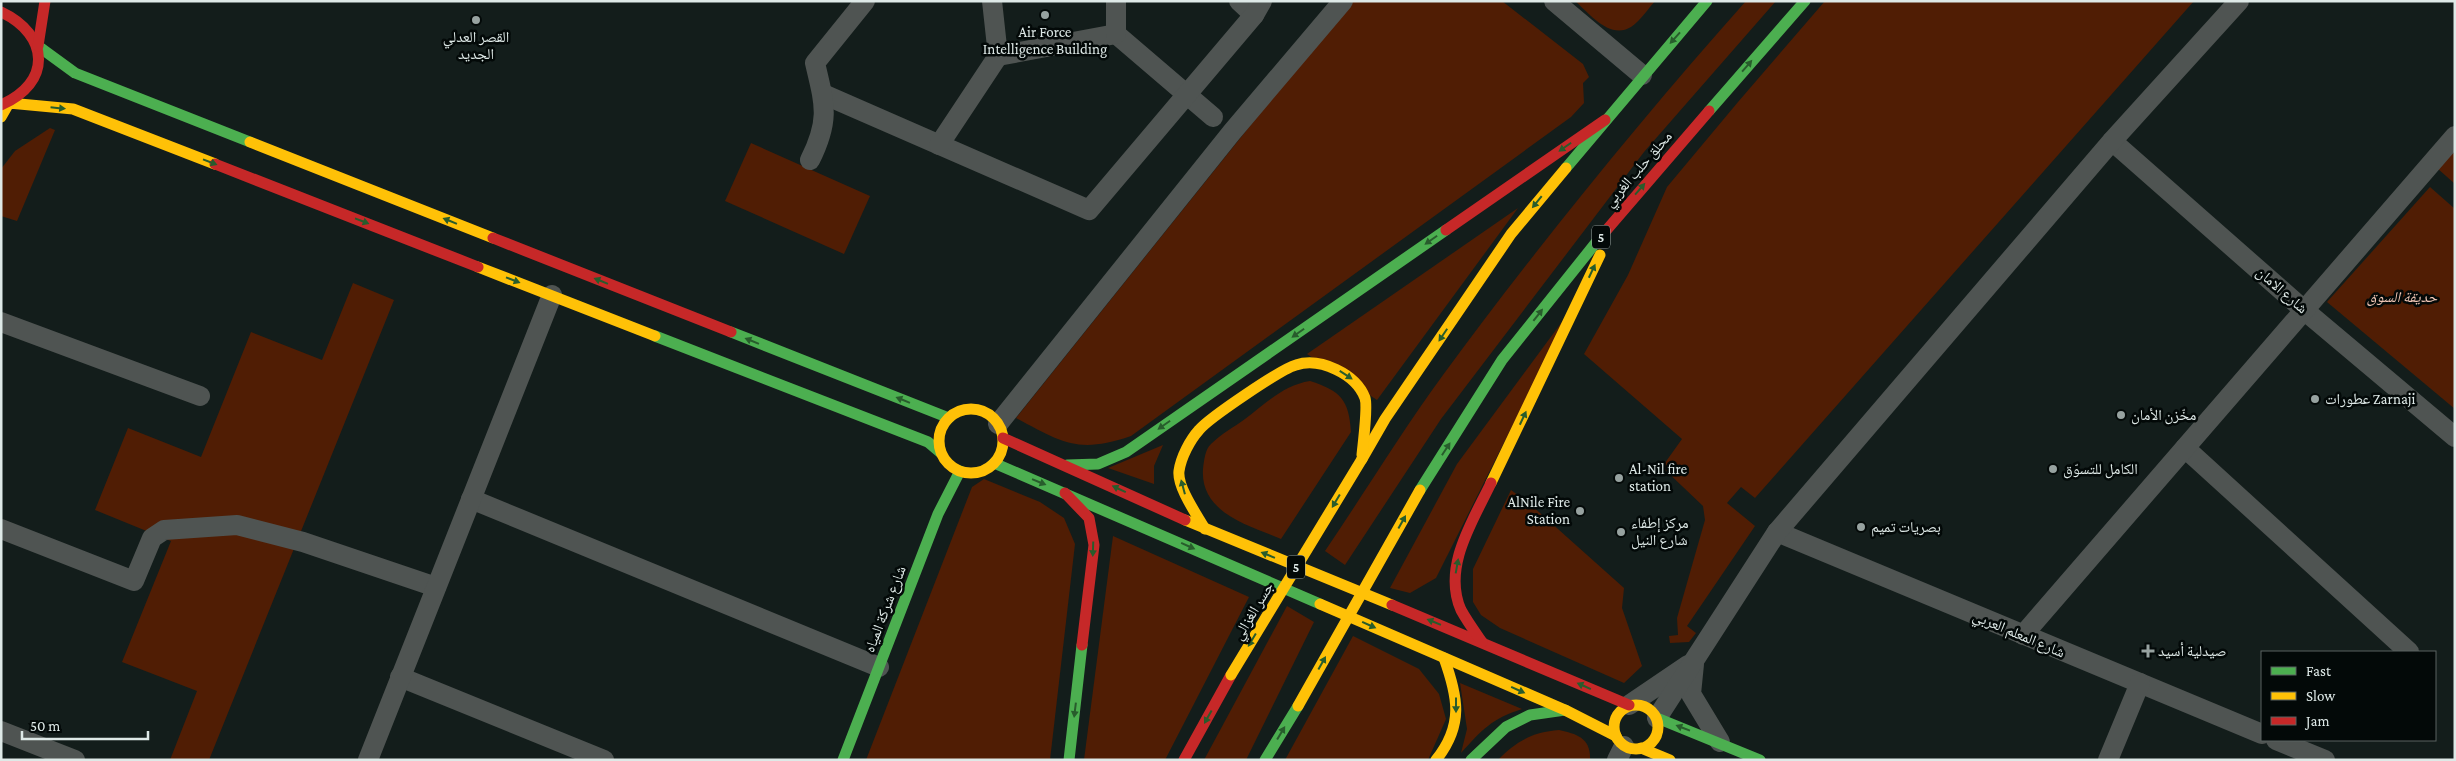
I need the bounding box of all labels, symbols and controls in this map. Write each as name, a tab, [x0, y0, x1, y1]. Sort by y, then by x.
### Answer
marker: Air Force Intelligence Building	[1039, 9, 1051, 21]
marker: القصر العدلي الجديد	[470, 14, 482, 26]
place label: Air Force Intelligence Building	[983, 24, 1107, 58]
place label: القصر العدلي الجديد	[443, 29, 509, 62]
one-way arrow	[1669, 31, 1681, 43]
one-way arrow	[1742, 60, 1753, 73]
one-way arrow	[50, 104, 66, 112]
street label: محلق حلب الغربي	[1601, 128, 1678, 212]
one-way arrow	[1558, 142, 1572, 152]
one-way arrow	[203, 159, 217, 167]
one-way arrow	[1635, 182, 1646, 195]
one-way arrow	[1531, 196, 1543, 208]
one-way arrow	[355, 217, 370, 225]
one-way arrow	[443, 217, 457, 225]
road number: 5	[1592, 226, 1610, 248]
one-way arrow	[1425, 235, 1438, 245]
one-way arrow	[1589, 264, 1597, 278]
street label: شارع الامان	[2252, 264, 2311, 318]
one-way arrow	[506, 276, 521, 284]
one-way arrow	[593, 277, 608, 285]
park label: حديقة السوق	[2367, 289, 2438, 306]
one-way arrow	[1533, 309, 1544, 322]
one-way arrow	[1291, 328, 1305, 338]
one-way arrow	[1438, 328, 1448, 341]
one-way arrow	[745, 336, 759, 344]
one-way arrow	[1339, 370, 1352, 380]
place label: عطورات Zarnaji	[2325, 391, 2416, 408]
marker: عطورات Zarnaji	[2309, 393, 2321, 405]
one-way arrow	[896, 396, 911, 404]
place label: مخّزن الأمان	[2131, 407, 2196, 425]
marker: مخّزن الأمان	[2115, 409, 2127, 421]
one-way arrow	[1519, 411, 1527, 425]
one-way arrow	[1158, 420, 1171, 430]
one-way arrow	[1441, 442, 1451, 455]
place label: Al-Nil fire station	[1629, 461, 1688, 494]
place label: الكامل للتسوّق	[2063, 461, 2138, 479]
marker: الكامل للتسوّق	[2047, 463, 2059, 475]
marker: Al-Nil fire station	[1613, 472, 1625, 484]
one-way arrow	[1032, 478, 1046, 486]
one-way arrow	[1178, 479, 1186, 494]
one-way arrow	[1112, 485, 1126, 493]
one-way arrow	[1332, 494, 1341, 507]
place label: AlNile Fire Station	[1508, 494, 1570, 527]
marker: AlNile Fire Station	[1574, 505, 1586, 517]
one-way arrow	[1397, 515, 1406, 528]
place label: مركز إطفاء شارع النيل	[1631, 515, 1689, 550]
place label: بصريات تميم	[1871, 519, 1941, 537]
marker: بصريات تميم	[1855, 521, 1867, 533]
marker: مركز إطفاء شارع النيل	[1615, 526, 1627, 538]
one-way arrow	[1089, 541, 1097, 557]
one-way arrow	[1181, 543, 1195, 551]
one-way arrow	[1261, 550, 1275, 558]
road number: 5	[1287, 556, 1305, 578]
one-way arrow	[1453, 557, 1461, 573]
street label: شارع شركة المياه	[861, 563, 911, 655]
street label: جسر الغزالي	[1230, 579, 1280, 645]
street label: شارع المعلم العربي	[1969, 607, 2068, 664]
one-way arrow	[1427, 618, 1442, 626]
one-way arrow	[1362, 622, 1376, 630]
one-way arrow	[1248, 633, 1257, 647]
place label: صيدلية أسيد	[2158, 642, 2226, 659]
marker: صيدلية أسيد	[2142, 645, 2154, 657]
legend	[2261, 651, 2436, 741]
one-way arrow	[1317, 656, 1326, 670]
text: Fast	[2306, 663, 2332, 679]
one-way arrow	[1577, 681, 1591, 689]
one-way arrow	[1511, 687, 1525, 695]
text: Slow	[2306, 688, 2336, 704]
one-way arrow	[1452, 697, 1460, 713]
one-way arrow	[1071, 703, 1079, 719]
scale bar	[22, 708, 149, 740]
one-way arrow	[1204, 710, 1212, 725]
text: Jam	[2304, 713, 2329, 730]
text: 50 m	[30, 718, 60, 734]
one-way arrow	[1675, 724, 1690, 731]
one-way arrow	[1277, 726, 1286, 739]

